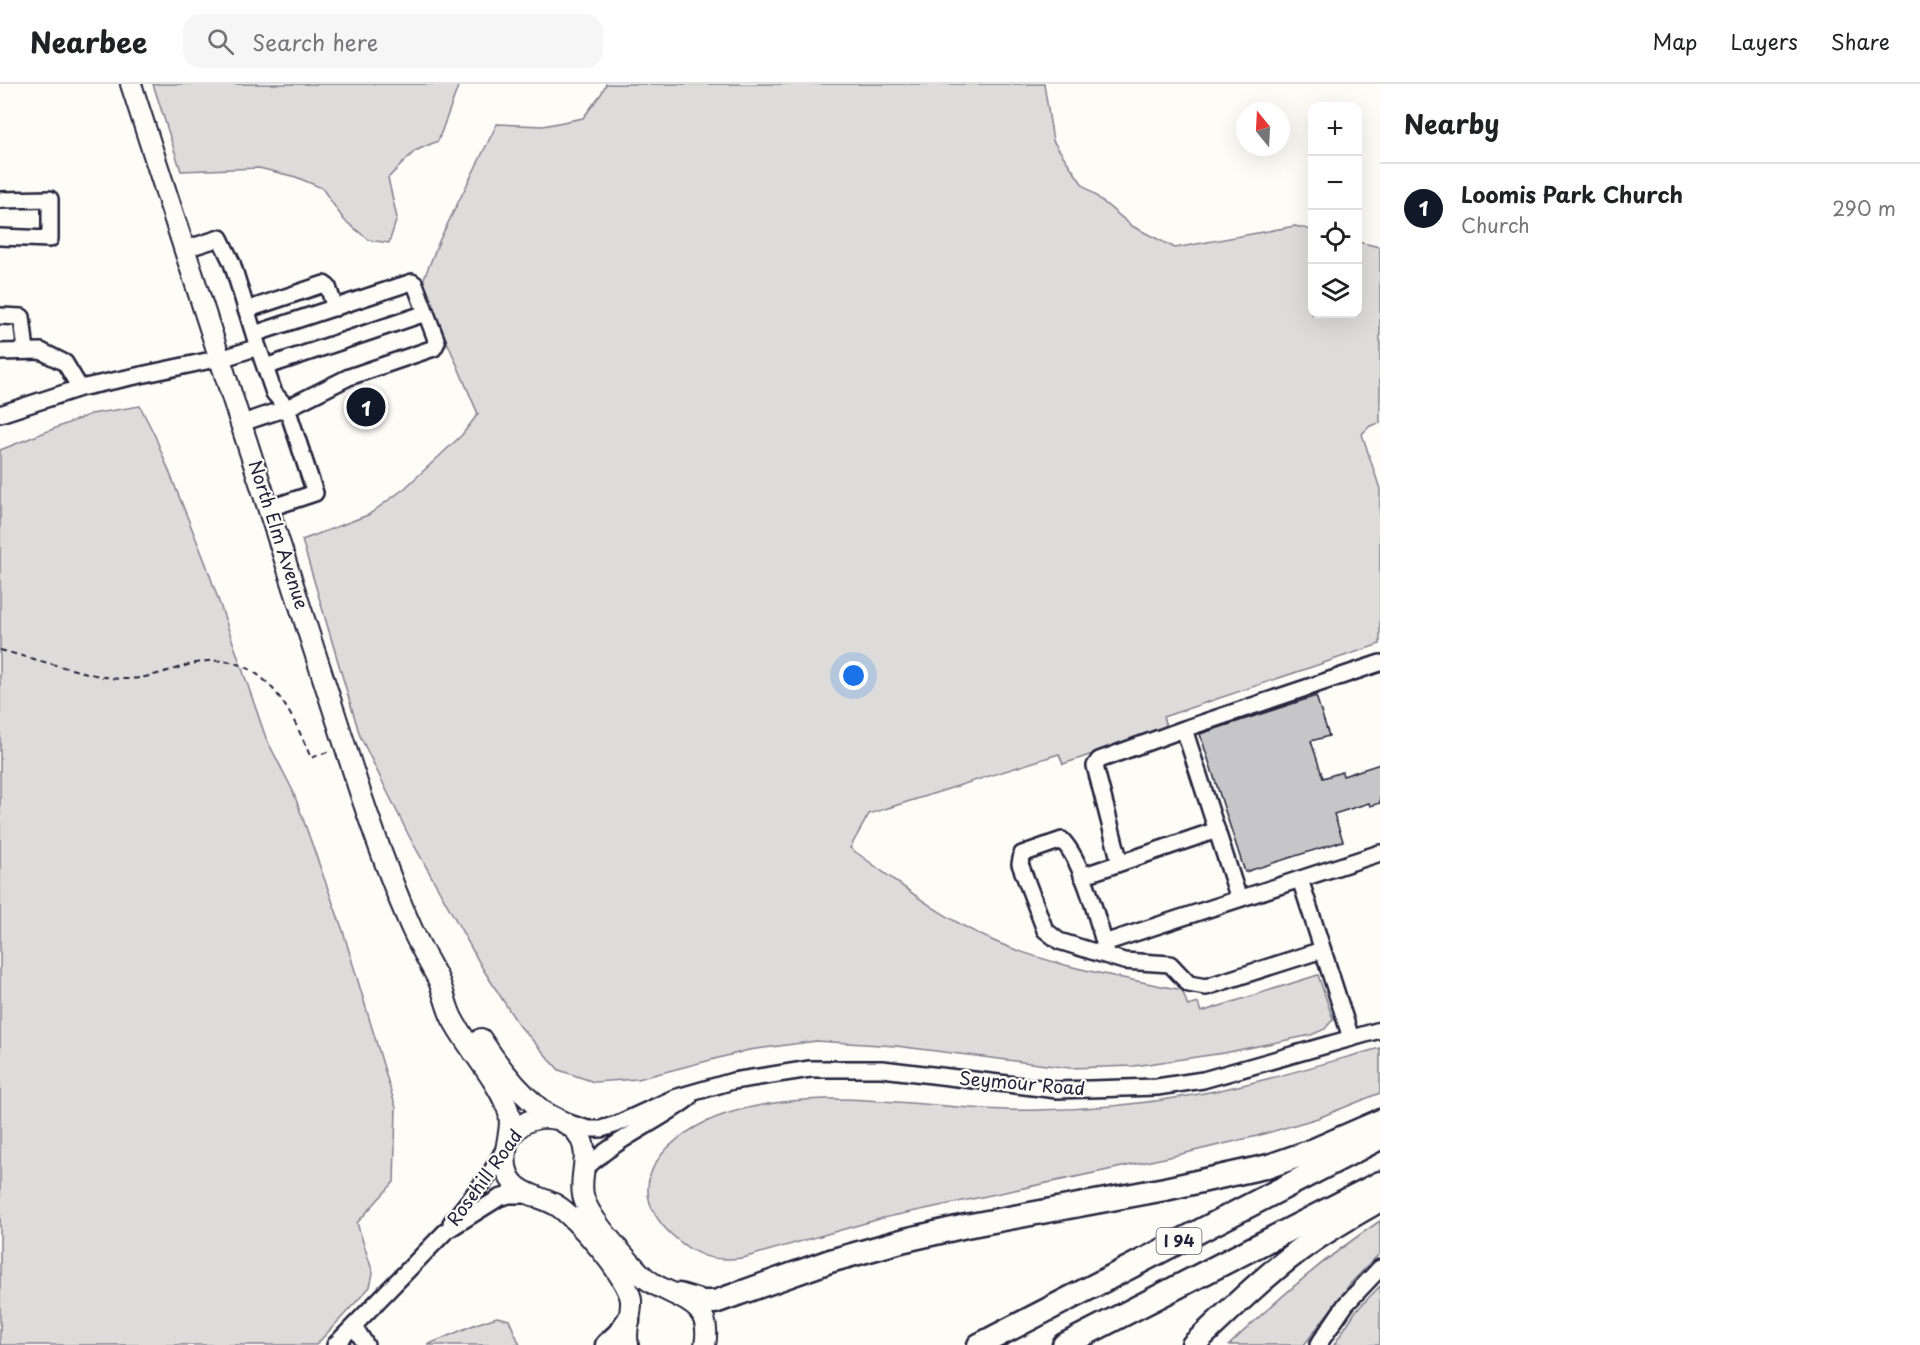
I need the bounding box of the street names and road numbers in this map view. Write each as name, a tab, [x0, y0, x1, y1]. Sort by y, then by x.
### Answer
street label: North Elm Avenue	[243, 457, 316, 613]
street label: Seymour Road	[958, 1064, 1086, 1101]
street label: Rosehill Road	[439, 1123, 528, 1231]
road number: I 94	[1156, 1228, 1202, 1254]

